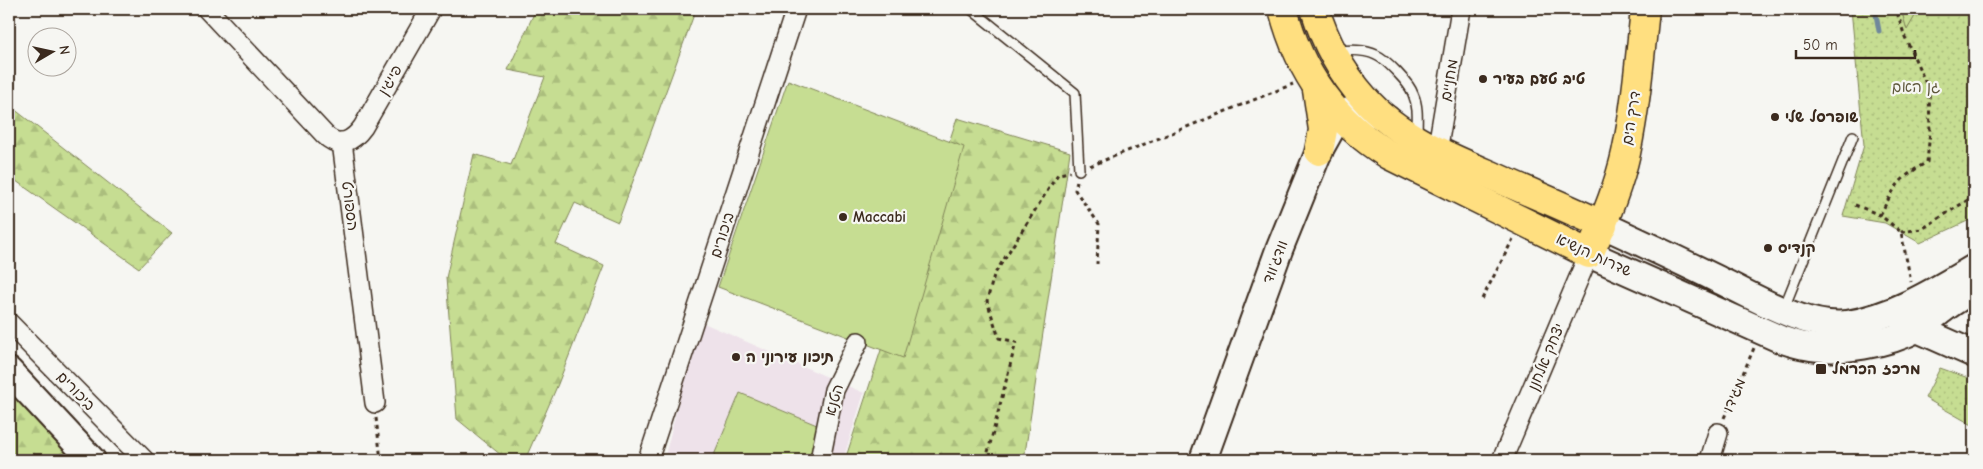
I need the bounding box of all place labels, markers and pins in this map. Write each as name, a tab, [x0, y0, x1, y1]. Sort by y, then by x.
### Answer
place label: טיב טעם בעיר	[1493, 70, 1586, 88]
marker: טיב טעם בעיר	[1477, 73, 1489, 85]
place label: שופרסל שלי	[1785, 108, 1858, 126]
marker: שופרסל שלי	[1769, 111, 1781, 123]
place label: Maccabi	[853, 208, 906, 226]
marker: Maccabi	[837, 211, 849, 223]
place label: קנדיס	[1778, 239, 1816, 258]
marker: קנדיס	[1762, 242, 1774, 254]
place label: תיכון עירוני ה	[746, 348, 834, 366]
marker: תיכון עירוני ה	[730, 351, 742, 363]
place label: מרכז הכרמל	[1832, 360, 1921, 378]
marker: מרכז הכרמל	[1814, 362, 1828, 376]

